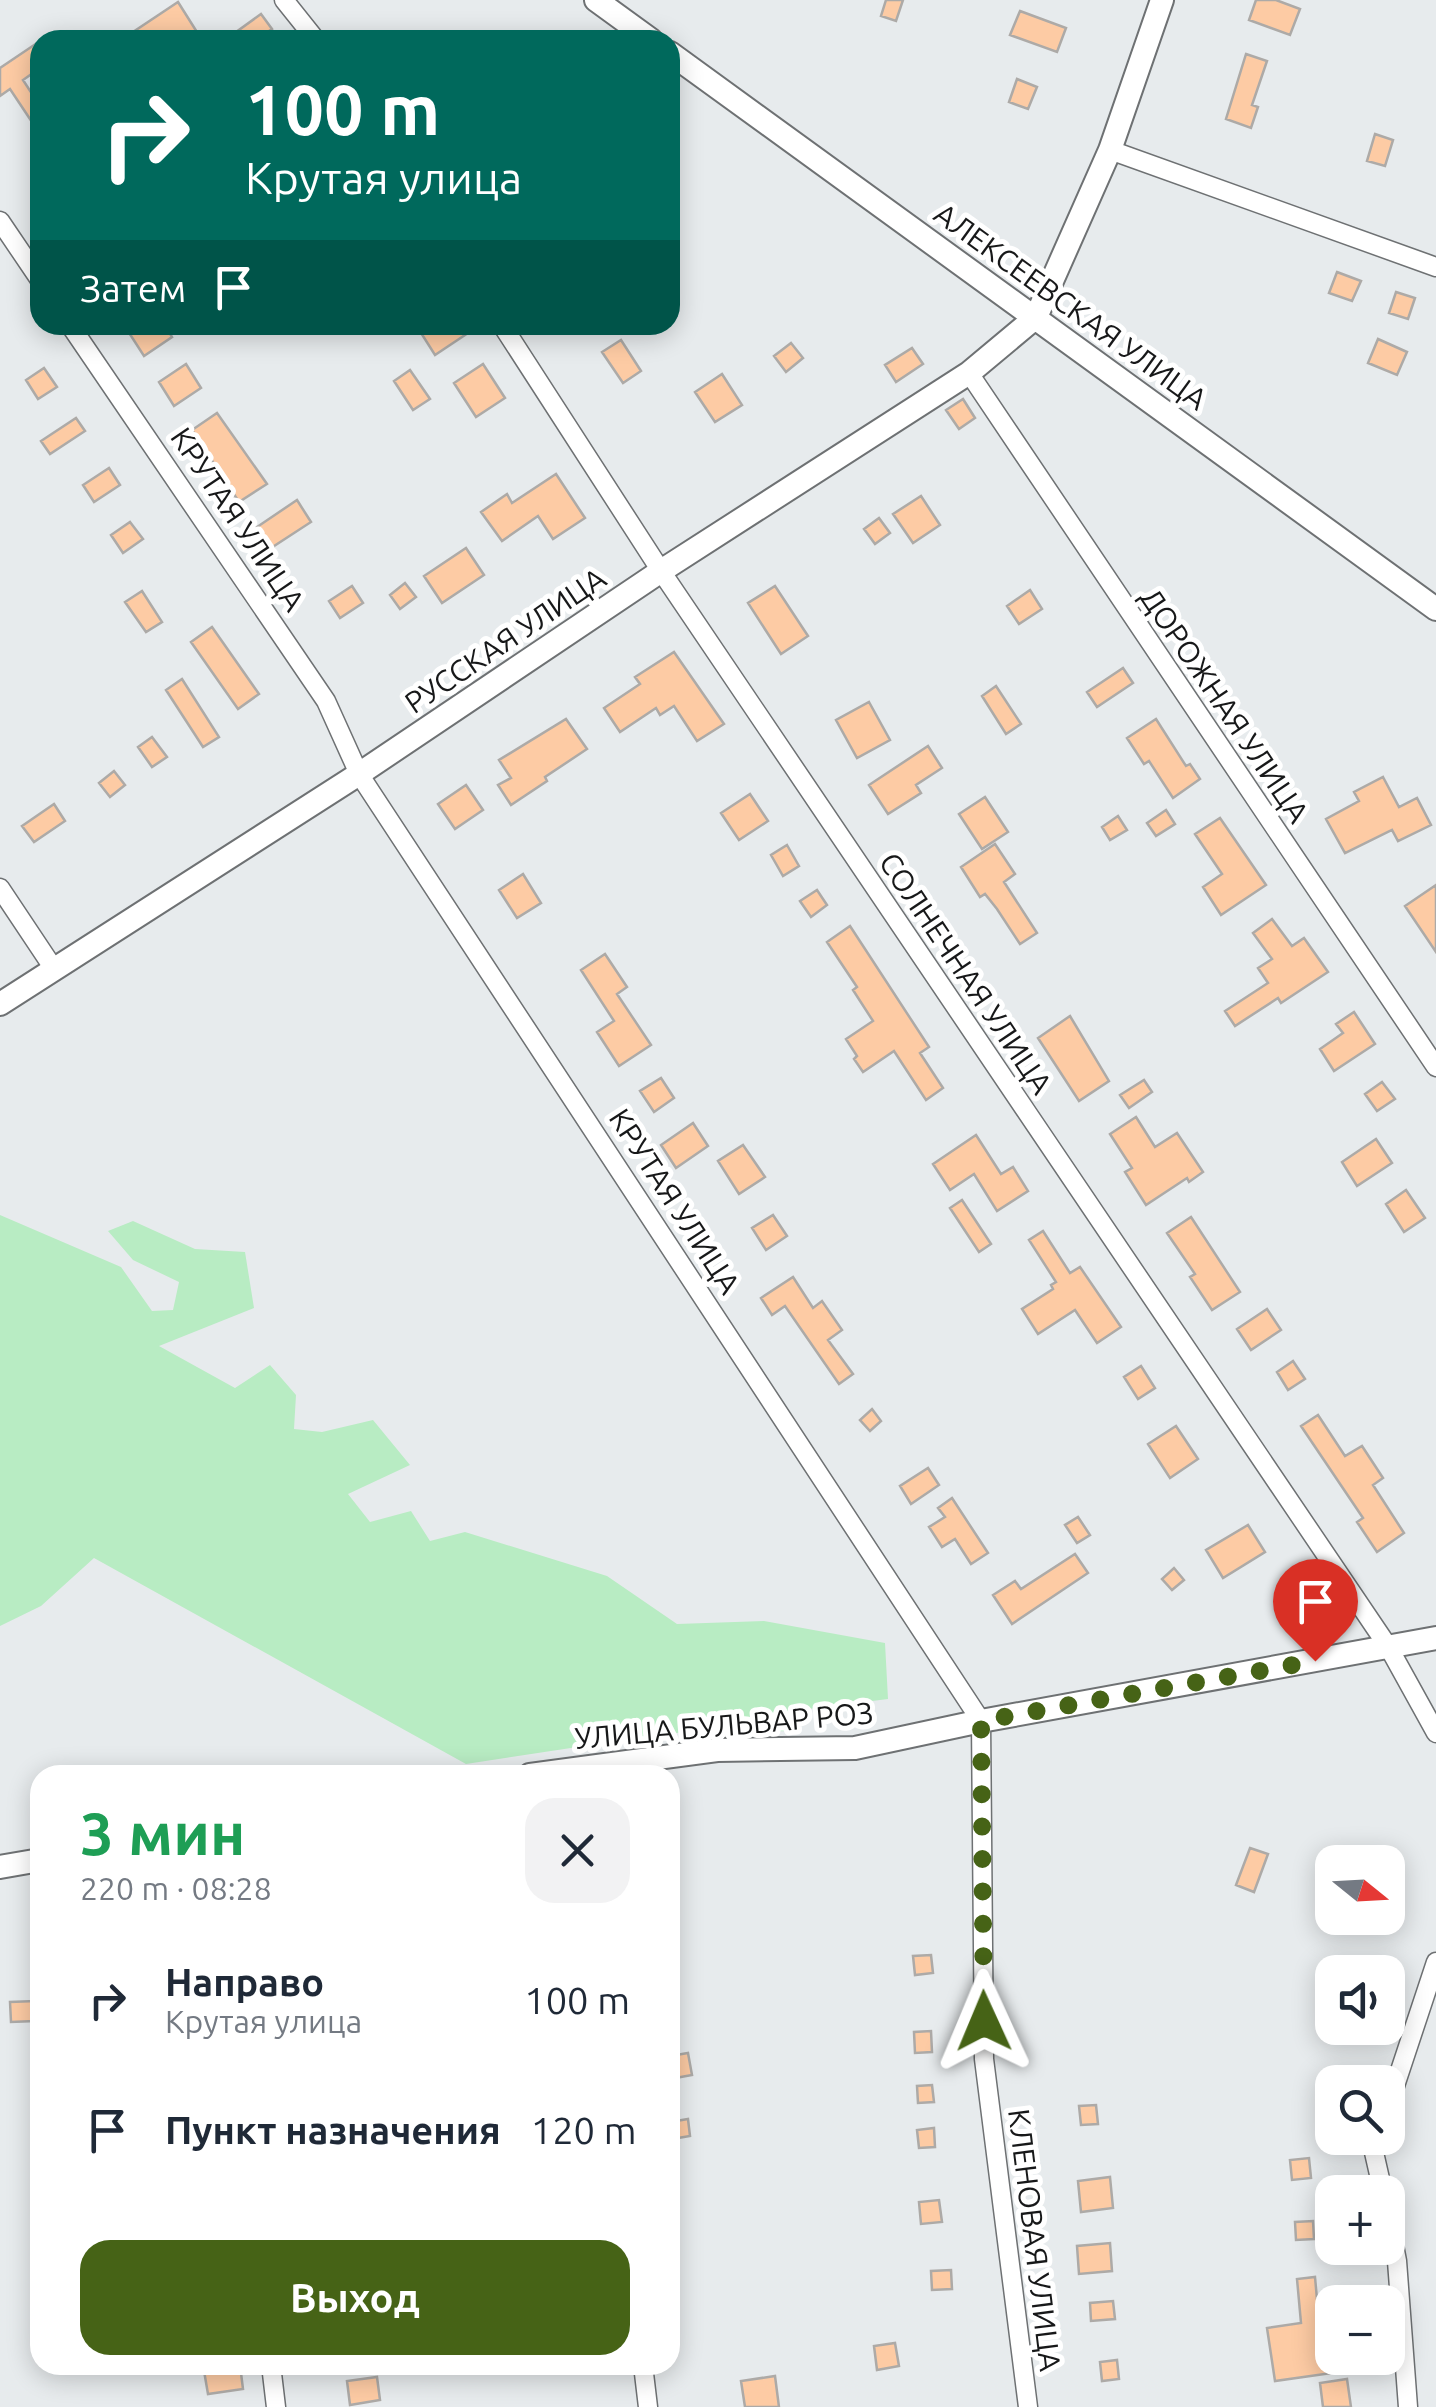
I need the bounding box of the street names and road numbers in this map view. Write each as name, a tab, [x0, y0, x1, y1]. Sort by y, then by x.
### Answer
street label: АЛЕКСЕЕВСКАЯ УЛИЦА	[928, 196, 1214, 417]
street label: КРУТАЯ УЛИЦА	[164, 421, 312, 617]
street label: РУССКАЯ УЛИЦА	[398, 560, 612, 720]
street label: ДОРОЖНАЯ УЛИЦА	[1134, 581, 1316, 829]
street label: СОЛНЕЧНАЯ УЛИЦА	[873, 846, 1060, 1100]
street label: КРУТАЯ УЛИЦА	[603, 1102, 748, 1300]
street label: УЛИЦА БУЛЬВАР РОЗ	[573, 1695, 875, 1755]
street label: КЛЕНОВАЯ УЛИЦА	[1002, 2107, 1068, 2374]

